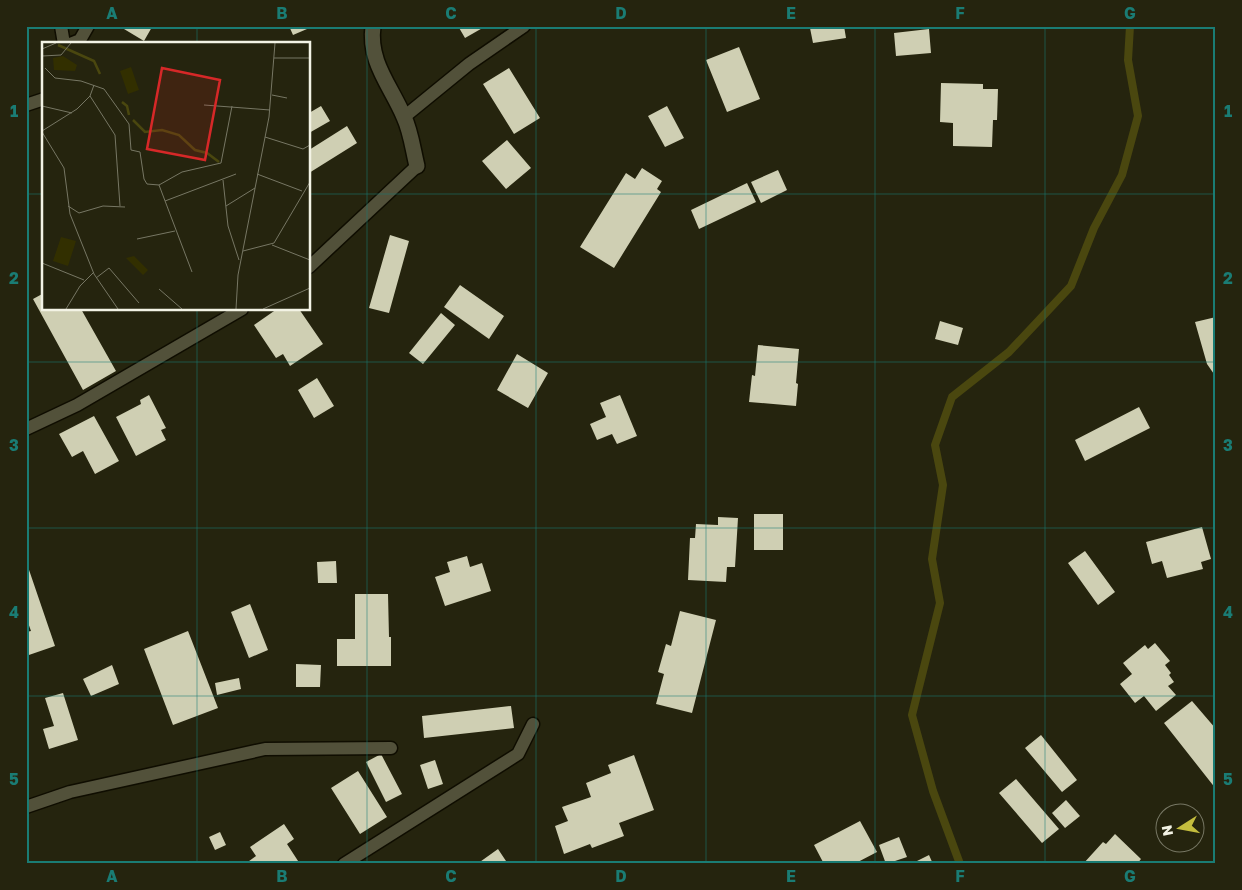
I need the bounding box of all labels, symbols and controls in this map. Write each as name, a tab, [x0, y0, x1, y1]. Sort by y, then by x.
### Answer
text: A	[106, 3, 118, 23]
text: B	[276, 3, 288, 23]
text: C	[445, 3, 457, 23]
text: D	[615, 3, 627, 23]
text: E	[786, 3, 796, 23]
text: F	[955, 3, 965, 23]
text: G	[1124, 3, 1136, 23]
inset map	[42, 42, 310, 310]
text: 1	[10, 101, 18, 121]
text: 1	[1224, 101, 1232, 121]
text: 2	[9, 268, 19, 288]
text: 2	[1223, 268, 1233, 288]
text: 3	[9, 435, 19, 455]
text: 3	[1223, 435, 1233, 455]
text: 4	[9, 602, 19, 622]
text: 4	[1223, 602, 1233, 622]
text: 5	[9, 769, 19, 789]
text: 5	[1223, 769, 1233, 789]
north arrow	[1154, 802, 1204, 852]
text: N	[1157, 824, 1176, 837]
text: A	[106, 866, 118, 886]
text: B	[276, 866, 288, 886]
text: C	[445, 866, 457, 886]
text: D	[615, 866, 627, 886]
text: E	[786, 866, 796, 886]
text: F	[955, 866, 965, 886]
text: G	[1124, 866, 1136, 886]

